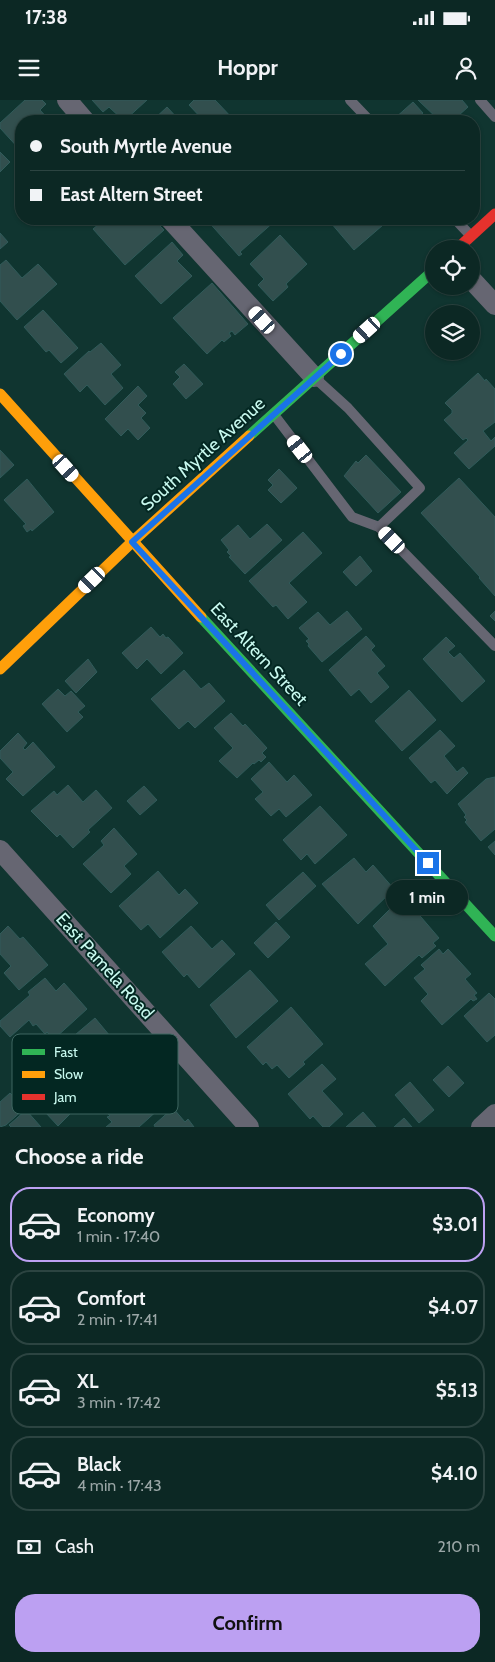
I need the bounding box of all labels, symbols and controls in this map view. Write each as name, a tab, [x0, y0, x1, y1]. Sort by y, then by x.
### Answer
text: 17:38	[25, 6, 68, 29]
icon: menu	[15, 54, 43, 82]
text: Hoppr	[217, 54, 278, 81]
icon: person	[452, 54, 480, 82]
text: South Myrtle Avenue	[60, 135, 232, 158]
text: East Altern Street	[60, 183, 203, 206]
map controls	[425, 240, 480, 360]
button: locate	[425, 240, 480, 295]
car	[246, 304, 277, 336]
button: layers	[425, 305, 480, 360]
car	[350, 314, 383, 346]
route start	[330, 343, 352, 365]
street label: South Myrtle Avenue	[136, 393, 270, 515]
car	[284, 433, 315, 465]
car	[50, 452, 81, 484]
car	[376, 524, 407, 556]
car	[75, 564, 108, 596]
street label: East Altern Street	[206, 598, 312, 710]
route end	[417, 852, 439, 874]
callout: 1 min	[387, 880, 469, 916]
text: 1 min	[409, 888, 445, 907]
street label: East Pamela Road	[51, 908, 159, 1024]
legend	[12, 1034, 178, 1114]
text: Fast	[54, 1043, 78, 1061]
text: Slow	[54, 1065, 83, 1083]
text: Jam	[53, 1088, 76, 1106]
text: Choose a ride	[15, 1143, 144, 1170]
icon: car	[17, 1202, 62, 1247]
text: Economy	[77, 1204, 155, 1227]
text: $3.01	[432, 1213, 478, 1236]
text: 1 min · 17:40	[77, 1227, 160, 1246]
icon: car	[17, 1285, 62, 1330]
text: Comfort	[77, 1287, 146, 1310]
text: $4.07	[428, 1296, 478, 1319]
text: 2 min · 17:41	[77, 1310, 157, 1329]
icon: car	[17, 1368, 62, 1413]
text: XL	[77, 1370, 98, 1393]
text: $5.13	[436, 1379, 478, 1402]
text: 3 min · 17:42	[77, 1393, 161, 1412]
icon: car	[17, 1451, 62, 1496]
text: Black	[77, 1453, 121, 1476]
text: $4.10	[431, 1462, 478, 1485]
text: 4 min · 17:43	[77, 1476, 162, 1495]
icon: cash	[15, 1533, 43, 1561]
text: Cash	[55, 1535, 94, 1558]
text: 210 m	[438, 1537, 480, 1556]
button: Confirm	[15, 1594, 480, 1652]

